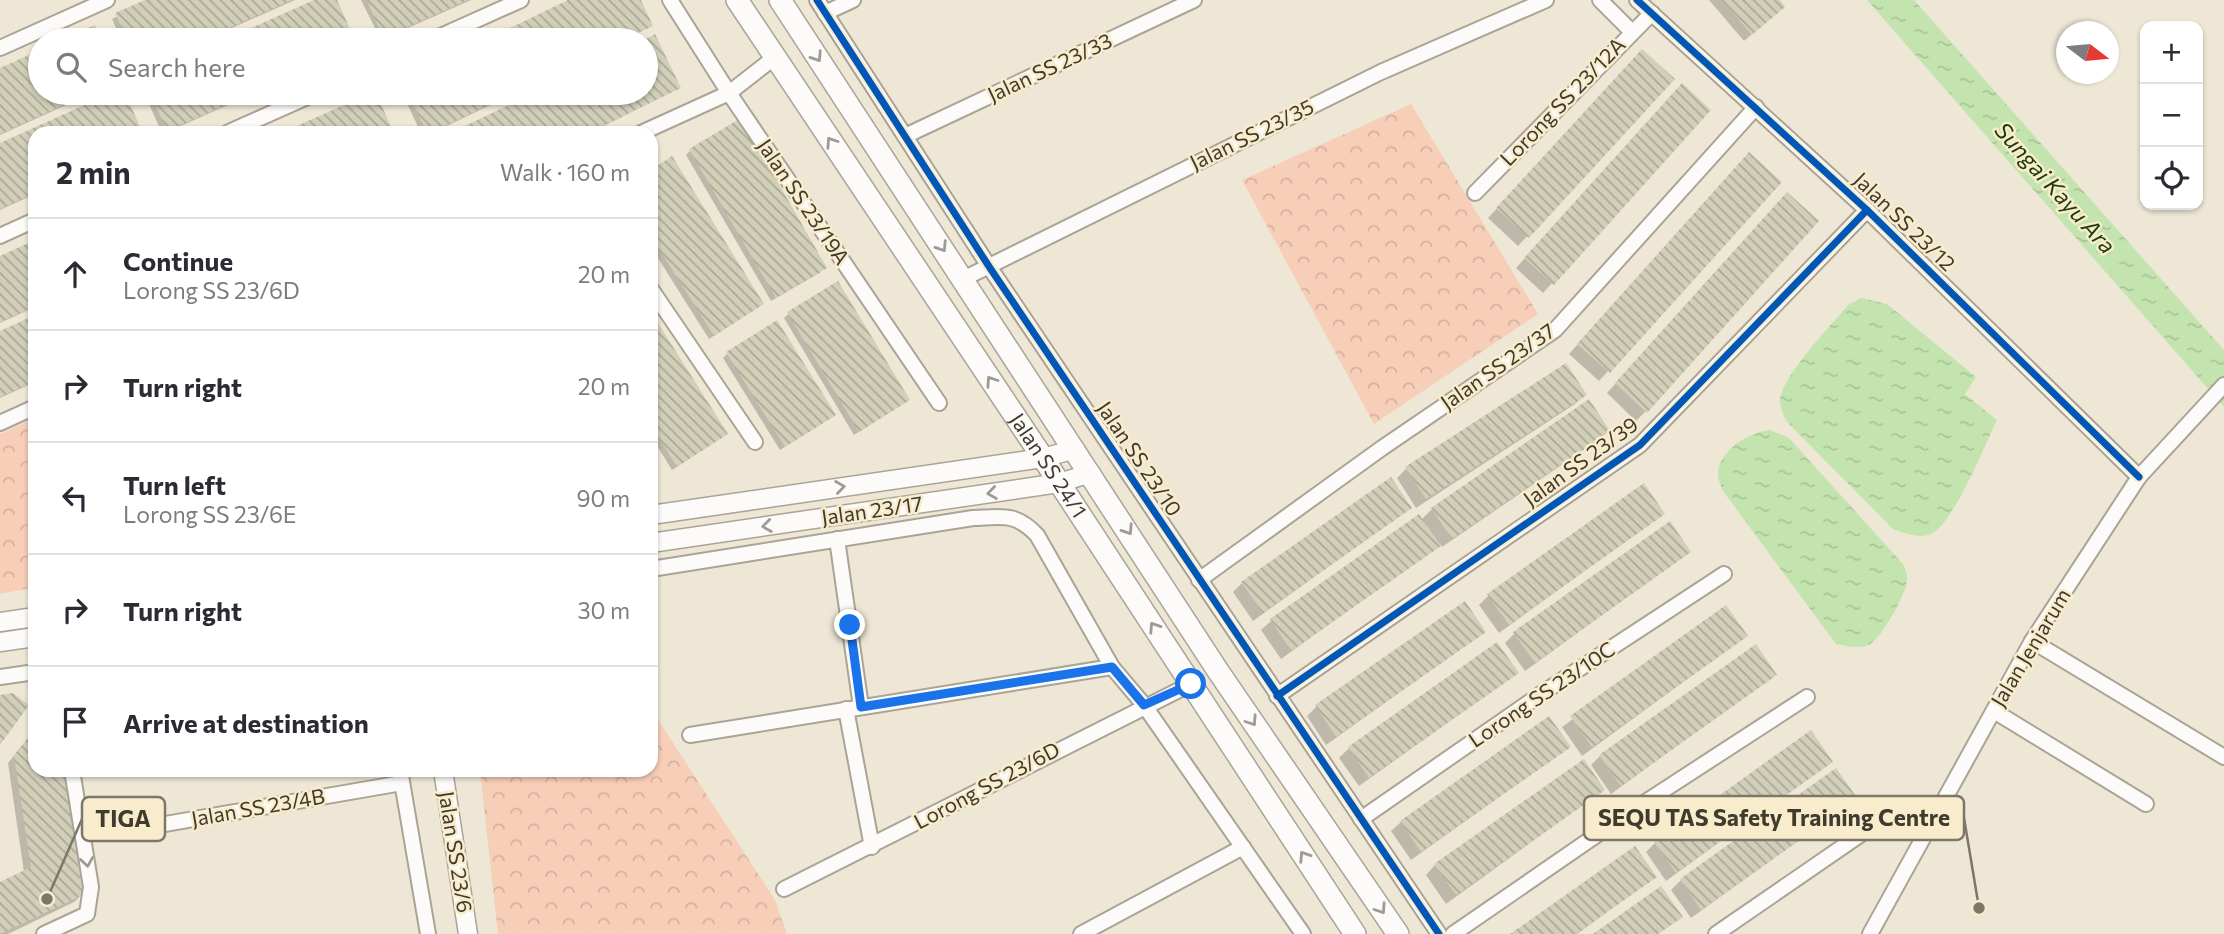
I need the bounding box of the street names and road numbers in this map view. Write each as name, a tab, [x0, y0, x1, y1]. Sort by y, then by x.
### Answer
street label: Jalan SS 23/33	[983, 27, 1116, 106]
street label: Lorong SS 23/12A	[1494, 32, 1630, 170]
street label: Jalan SS 23/35	[1185, 93, 1317, 174]
street label: Jalan SS 23/19A	[753, 133, 856, 269]
street label: Jalan SS 23/12	[1849, 166, 1961, 276]
street label: Jalan SS 23/37	[1435, 317, 1559, 414]
street label: Jalan SS 23/10	[1093, 396, 1188, 520]
street label: Jalan SS 24/1	[1005, 408, 1093, 522]
street label: Jalan SS 23/39	[1518, 411, 1642, 511]
street label: Jalan 23/17	[820, 490, 924, 529]
street label: Jalan Jenjarum	[1985, 584, 2075, 711]
street label: Lorong SS 23/10C	[1463, 636, 1619, 752]
street label: Lorong SS 23/6D	[909, 736, 1063, 834]
street label: Jalan SS 23/4B	[189, 782, 326, 831]
street label: Jalan SS 23/6	[435, 789, 478, 914]

